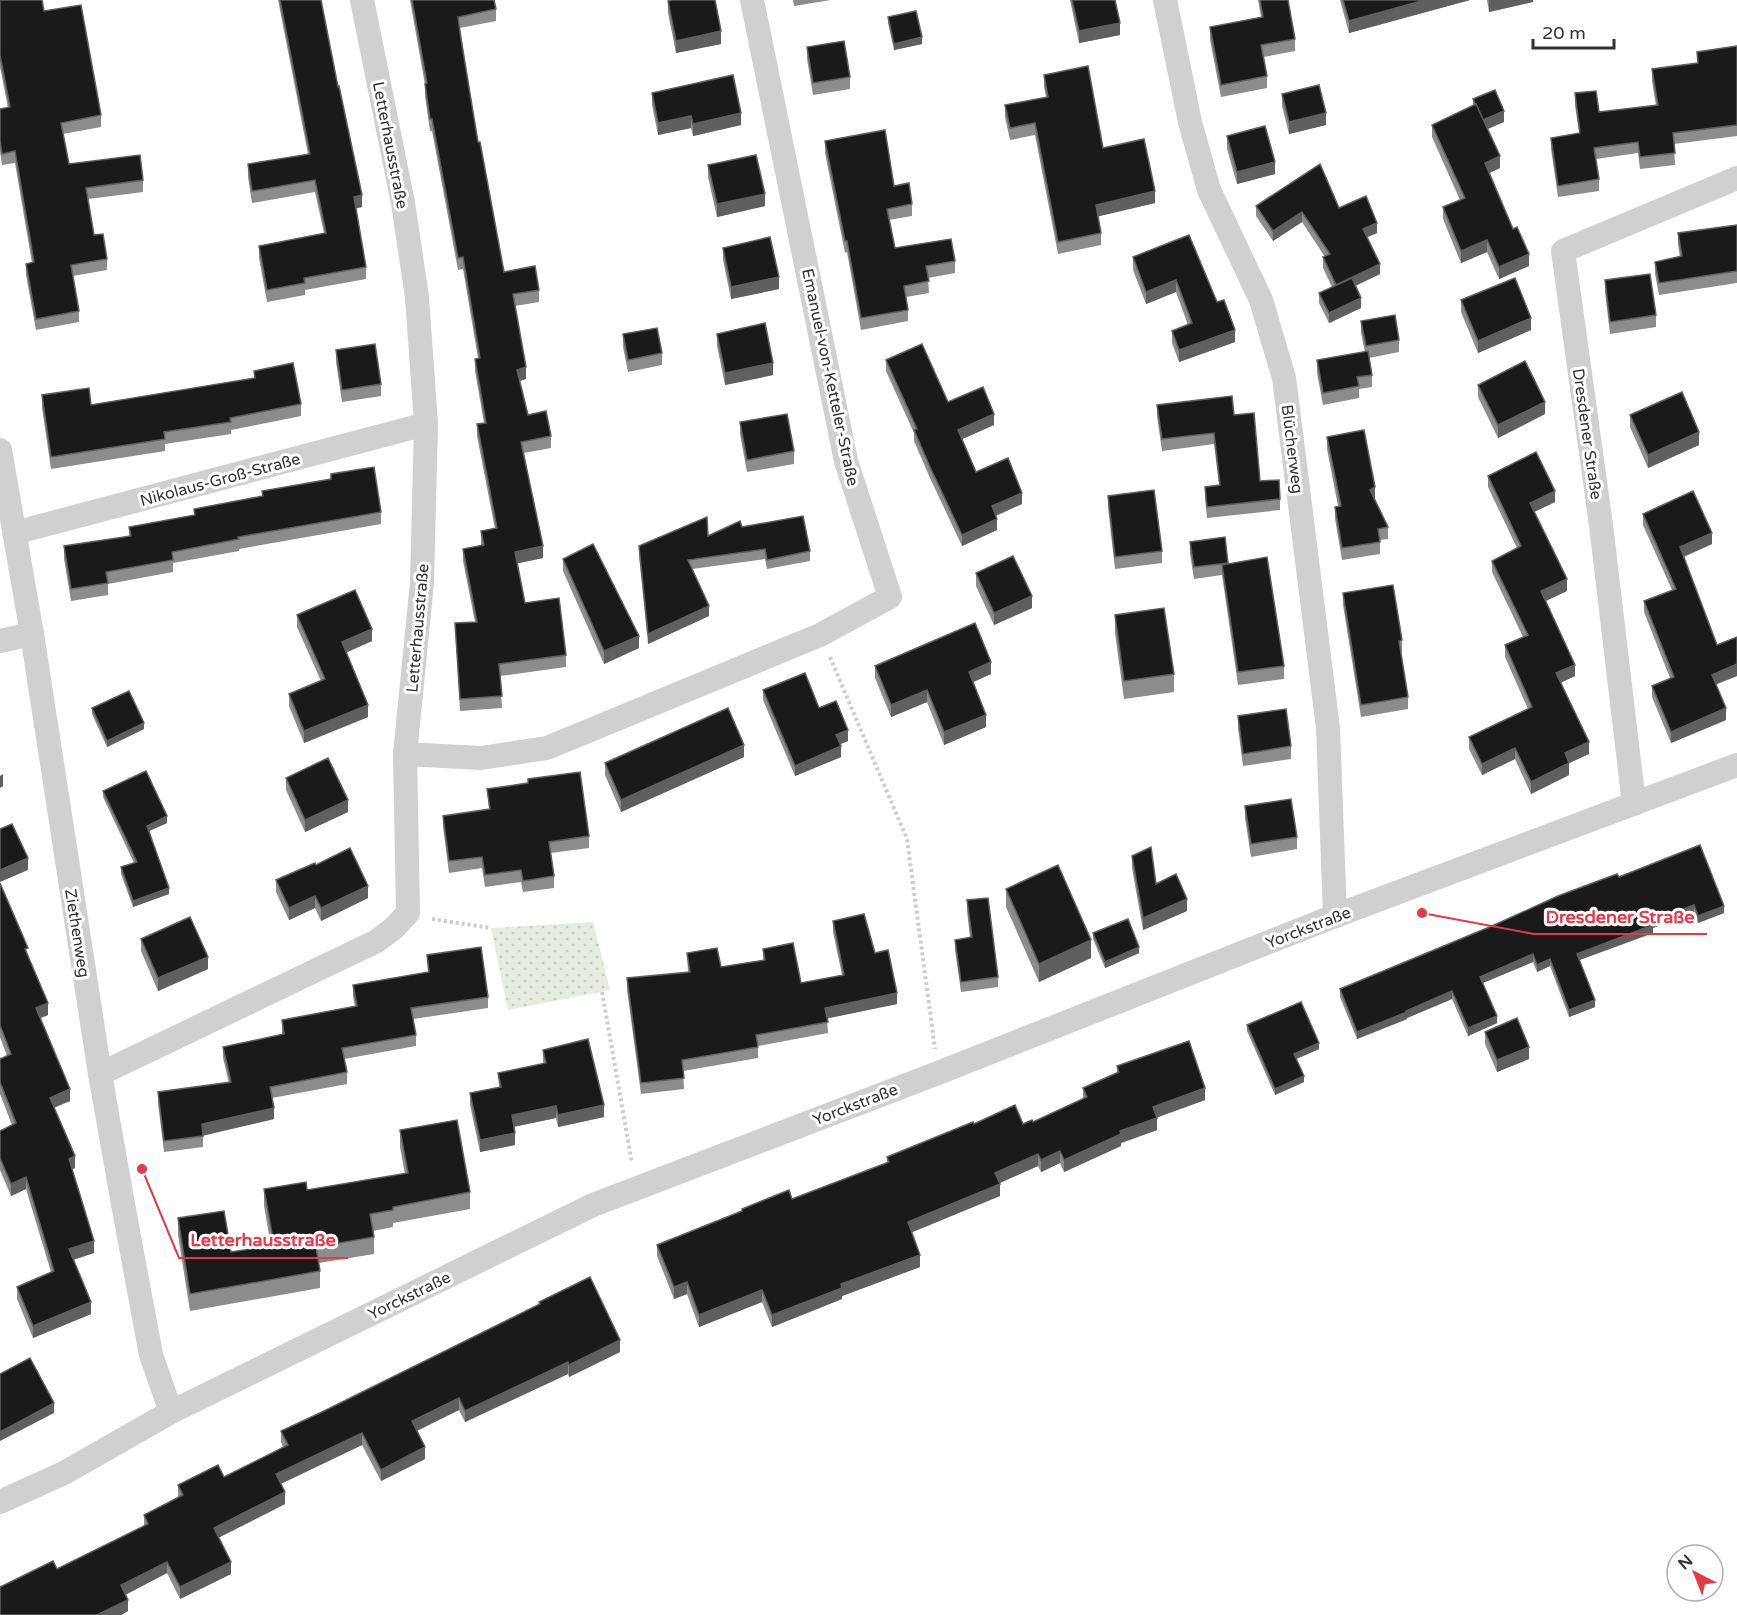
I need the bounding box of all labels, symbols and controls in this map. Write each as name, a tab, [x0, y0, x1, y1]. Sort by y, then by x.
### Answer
scale bar	[1533, 12, 1614, 50]
text: 20 m	[1542, 22, 1586, 44]
street label: Letterhausstraße	[368, 80, 412, 211]
street label: Emanuel-von-Ketteler-Straße	[797, 267, 863, 488]
street label: Dresdener Straße	[1568, 367, 1606, 501]
street label: Blücherweg	[1277, 403, 1307, 495]
street label: Nikolaus-Groß-Straße	[138, 449, 303, 511]
street label: Letterhausstraße	[402, 563, 434, 693]
street label: Ziethenweg	[60, 887, 94, 979]
callout: Dresdener Straße	[1534, 898, 1707, 934]
street label: Yorckstraße	[1263, 903, 1354, 953]
text: Dresdener Straße	[1546, 906, 1694, 928]
street label: Yorckstraße	[810, 1080, 901, 1130]
callout: Letterhausstraße	[179, 1222, 348, 1258]
text: Letterhausstraße	[190, 1229, 336, 1251]
street label: Yorckstraße	[365, 1267, 454, 1324]
north arrow	[1665, 1543, 1725, 1603]
text: N	[1674, 1551, 1697, 1574]

